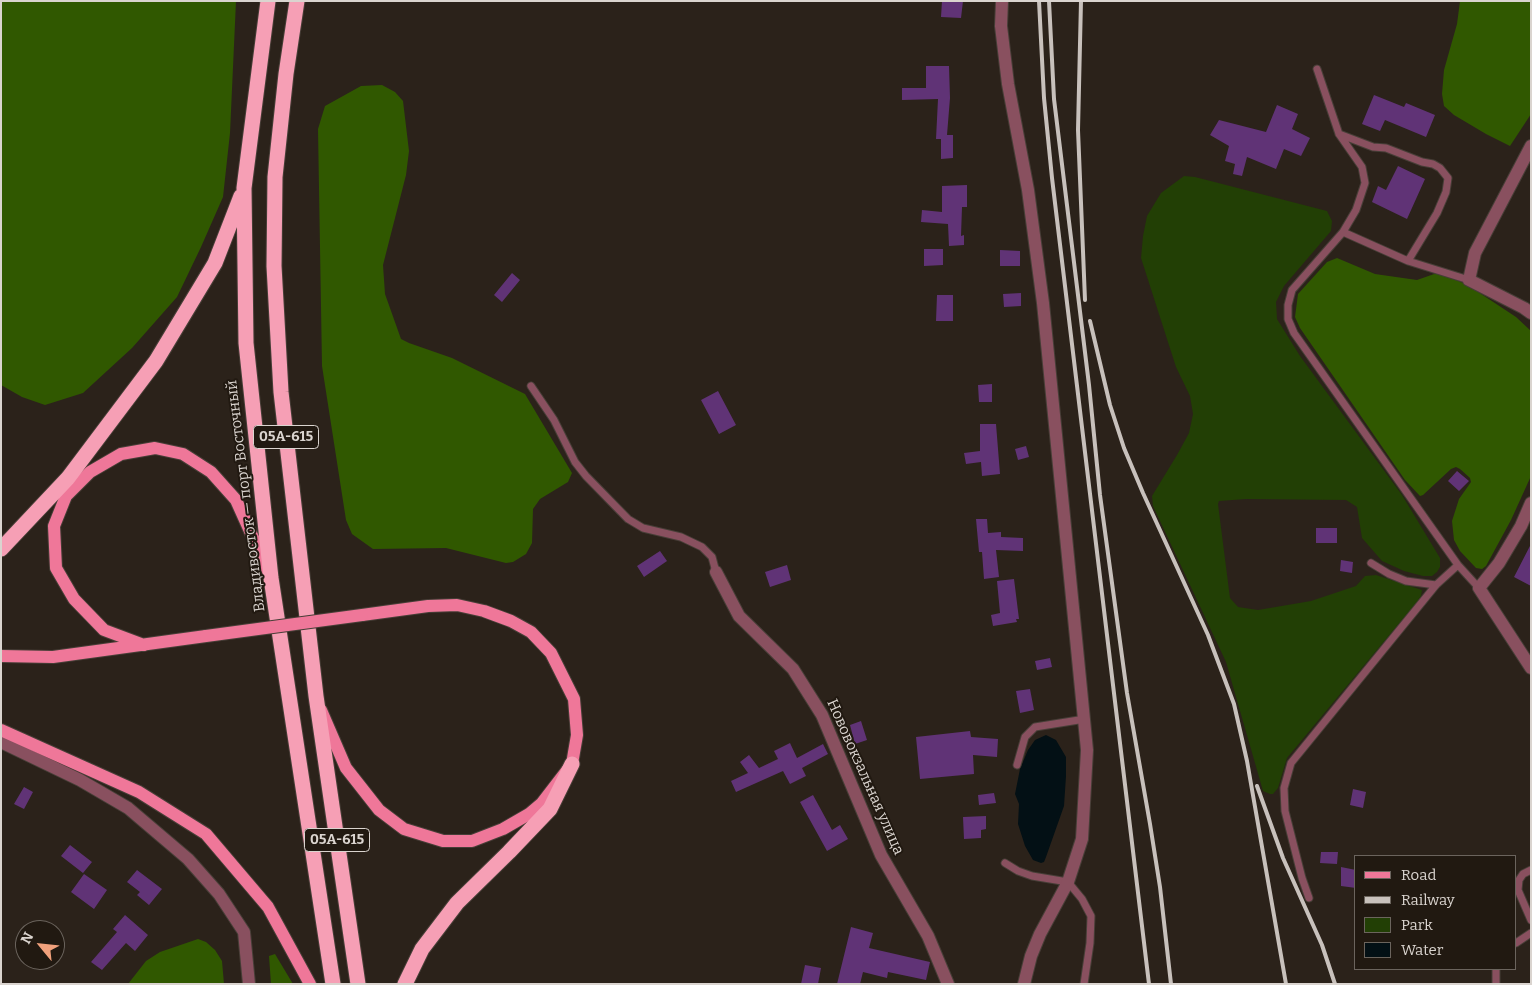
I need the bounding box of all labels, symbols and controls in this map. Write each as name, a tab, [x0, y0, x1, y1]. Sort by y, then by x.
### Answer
street label: Владивосток — порт Восточный	[223, 379, 269, 613]
road number: 05А-615	[254, 426, 318, 448]
street label: Нововокзальная улица	[822, 696, 908, 858]
road number: 05А-615	[304, 828, 370, 852]
legend	[1354, 855, 1517, 970]
text: Road	[1401, 866, 1436, 884]
text: Railway	[1401, 891, 1455, 909]
text: Park	[1401, 916, 1433, 934]
north arrow	[15, 920, 65, 970]
text: N	[17, 929, 37, 947]
text: Water	[1401, 941, 1443, 959]

